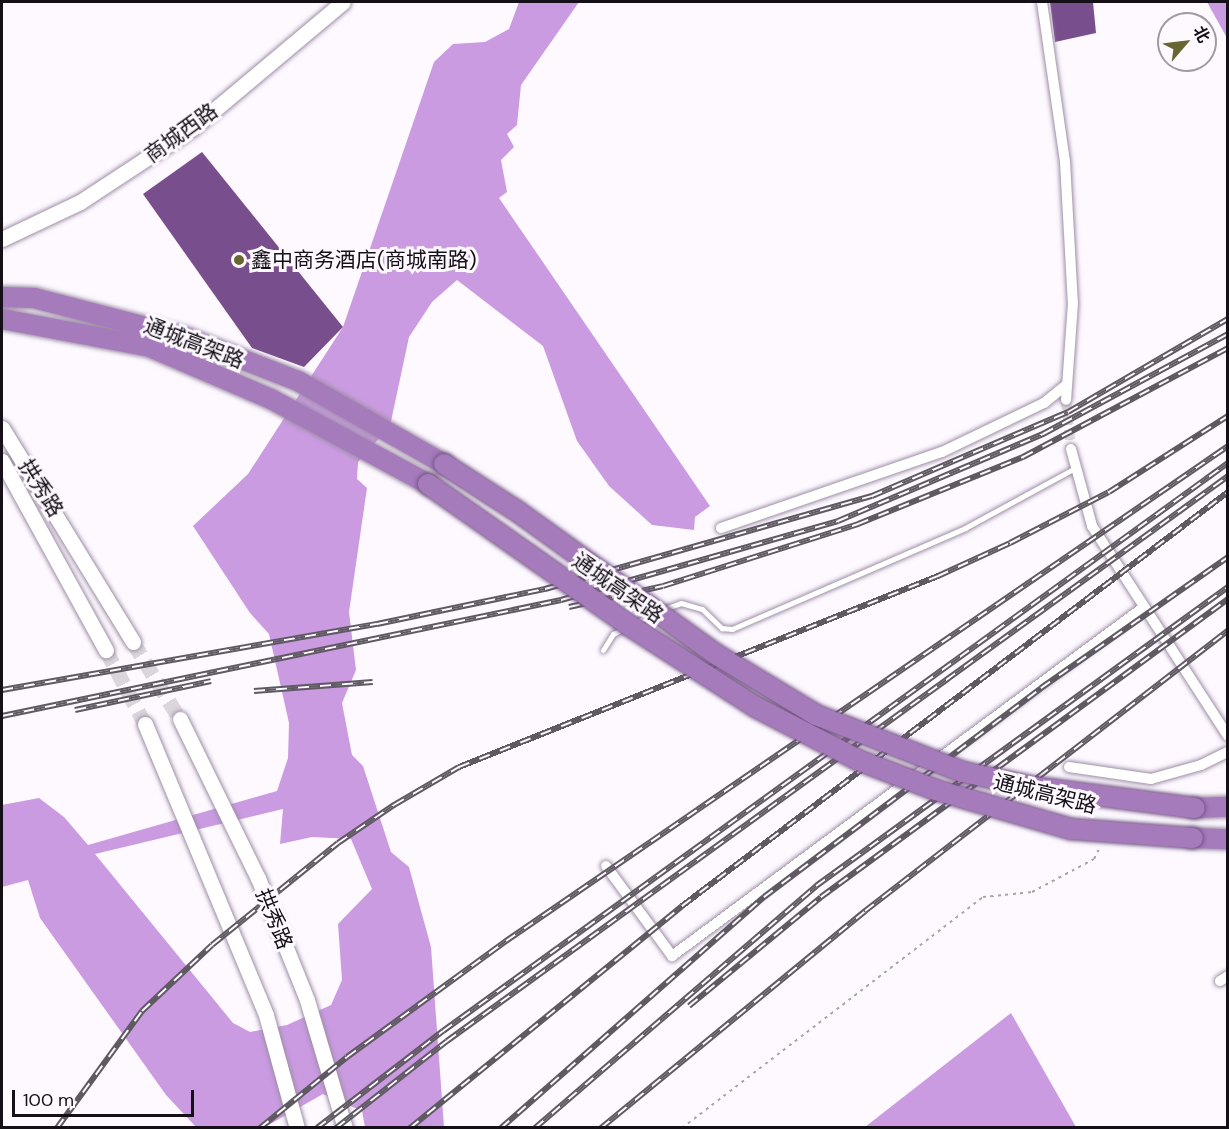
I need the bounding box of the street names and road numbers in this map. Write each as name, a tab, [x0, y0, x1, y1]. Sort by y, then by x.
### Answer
street label: 商城西路	[140, 98, 222, 168]
street label: 通城高架路	[140, 312, 248, 374]
street label: 拱秀路	[14, 455, 68, 521]
street label: 通城高架路	[568, 548, 668, 628]
street label: 通城高架路	[991, 769, 1099, 819]
street label: 拱秀路	[251, 885, 297, 953]

